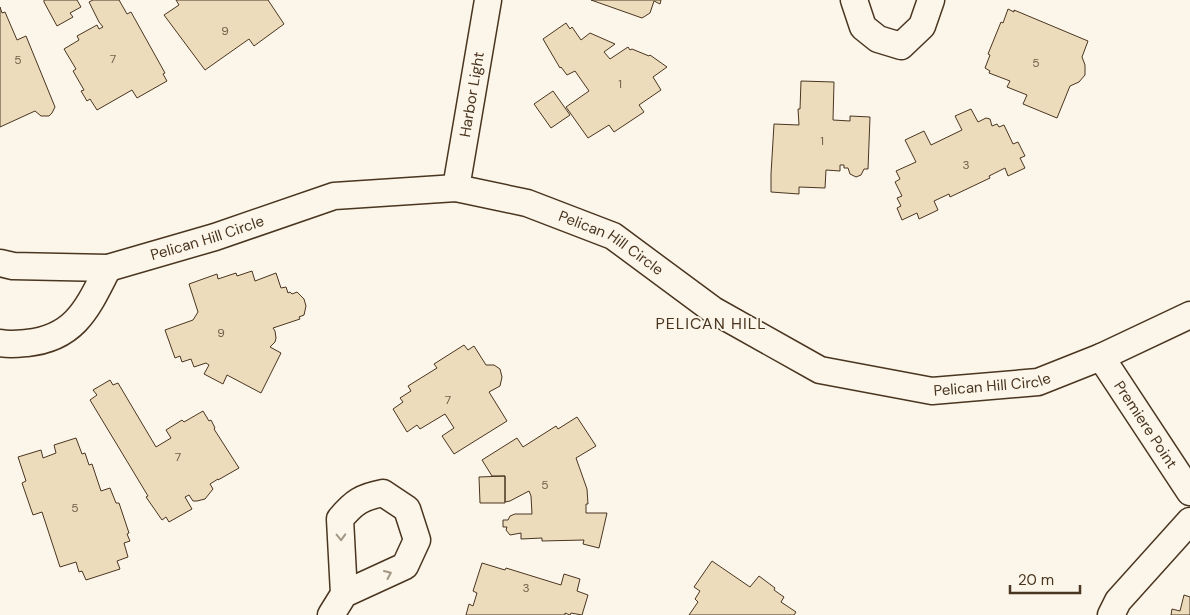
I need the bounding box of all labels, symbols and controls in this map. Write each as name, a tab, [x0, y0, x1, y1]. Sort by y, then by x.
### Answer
house number: 9	[221, 23, 229, 39]
street label: Harbor Light	[455, 50, 489, 139]
house number: 7	[110, 51, 116, 67]
house number: 5	[14, 52, 22, 68]
house number: 5	[1032, 55, 1040, 71]
house number: 1	[618, 76, 622, 92]
house number: 1	[820, 133, 824, 149]
house number: 3	[962, 157, 970, 173]
street label: Pelican Hill Circle	[556, 206, 667, 280]
street label: Pelican Hill Circle	[148, 211, 267, 265]
district label: PELICAN HILL	[655, 313, 767, 334]
house number: 9	[217, 325, 225, 341]
street label: Pelican Hill Circle	[933, 368, 1054, 401]
street label: Premiere Point	[1109, 377, 1182, 472]
house number: 7	[445, 392, 451, 408]
house number: 7	[175, 449, 181, 465]
house number: 5	[541, 477, 549, 493]
house number: 5	[71, 500, 79, 516]
one-way arrow	[336, 534, 346, 541]
scale bar	[1010, 562, 1080, 594]
one-way arrow	[383, 569, 392, 580]
text: 20 m	[1018, 570, 1054, 590]
house number: 3	[522, 580, 530, 596]

